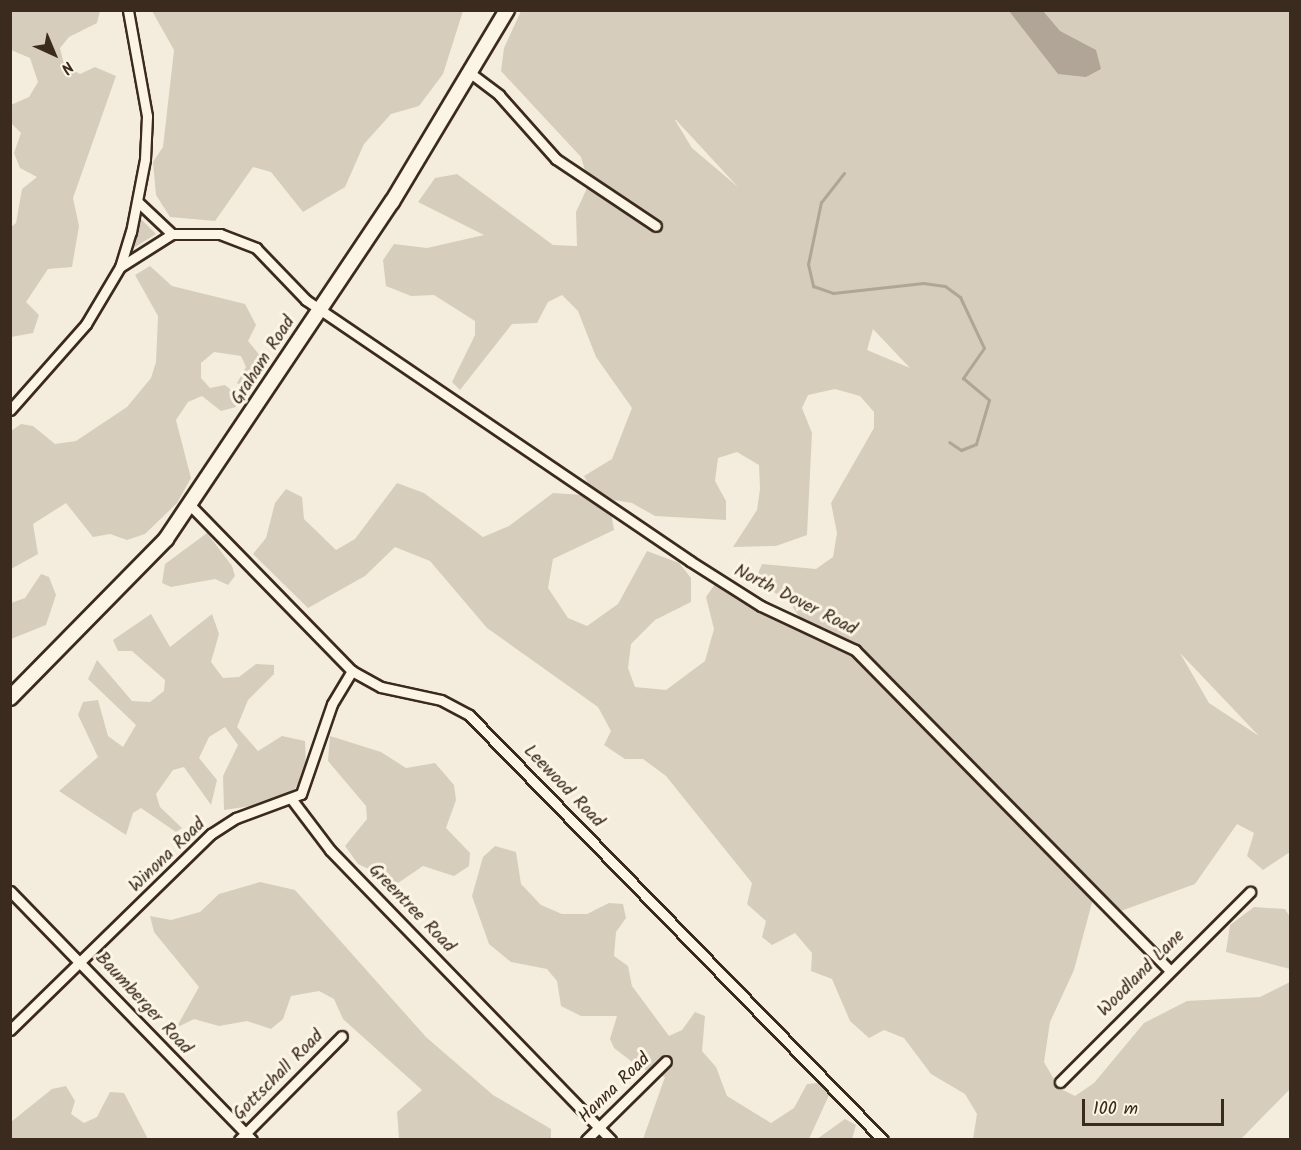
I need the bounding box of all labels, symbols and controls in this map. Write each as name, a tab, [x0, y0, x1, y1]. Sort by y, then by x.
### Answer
north arrow	[24, 24, 84, 84]
text: N	[55, 55, 79, 80]
street label: Graham Road	[227, 313, 301, 409]
street label: North Dover Road	[730, 561, 860, 641]
street label: Leewood Road	[518, 741, 608, 833]
street label: Winona Road	[125, 814, 211, 898]
street label: Greentree Road	[363, 860, 459, 958]
street label: Woodland Lane	[1094, 926, 1190, 1022]
street label: Baumberger Road	[90, 948, 196, 1060]
street label: Gottschall Road	[229, 1026, 329, 1126]
street label: Hanna Road	[575, 1049, 655, 1129]
scale bar	[1085, 1087, 1228, 1125]
text: 100 m	[1093, 1095, 1138, 1124]

